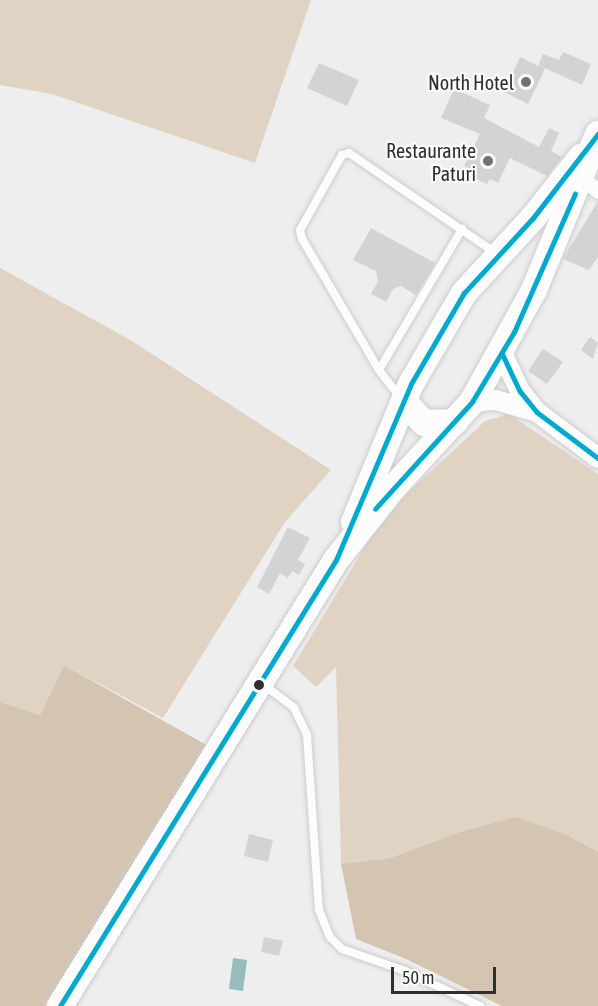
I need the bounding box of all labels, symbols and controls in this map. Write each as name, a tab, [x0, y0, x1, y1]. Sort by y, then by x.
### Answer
place label: North Hotel	[428, 70, 514, 94]
marker: North Hotel	[519, 75, 533, 89]
place label: Restaurante Paturi	[386, 138, 476, 185]
marker: Restaurante Paturi	[481, 154, 495, 168]
unlabelled marker	[253, 679, 265, 691]
scale bar	[394, 955, 499, 993]
text: 50 m	[402, 967, 434, 988]

